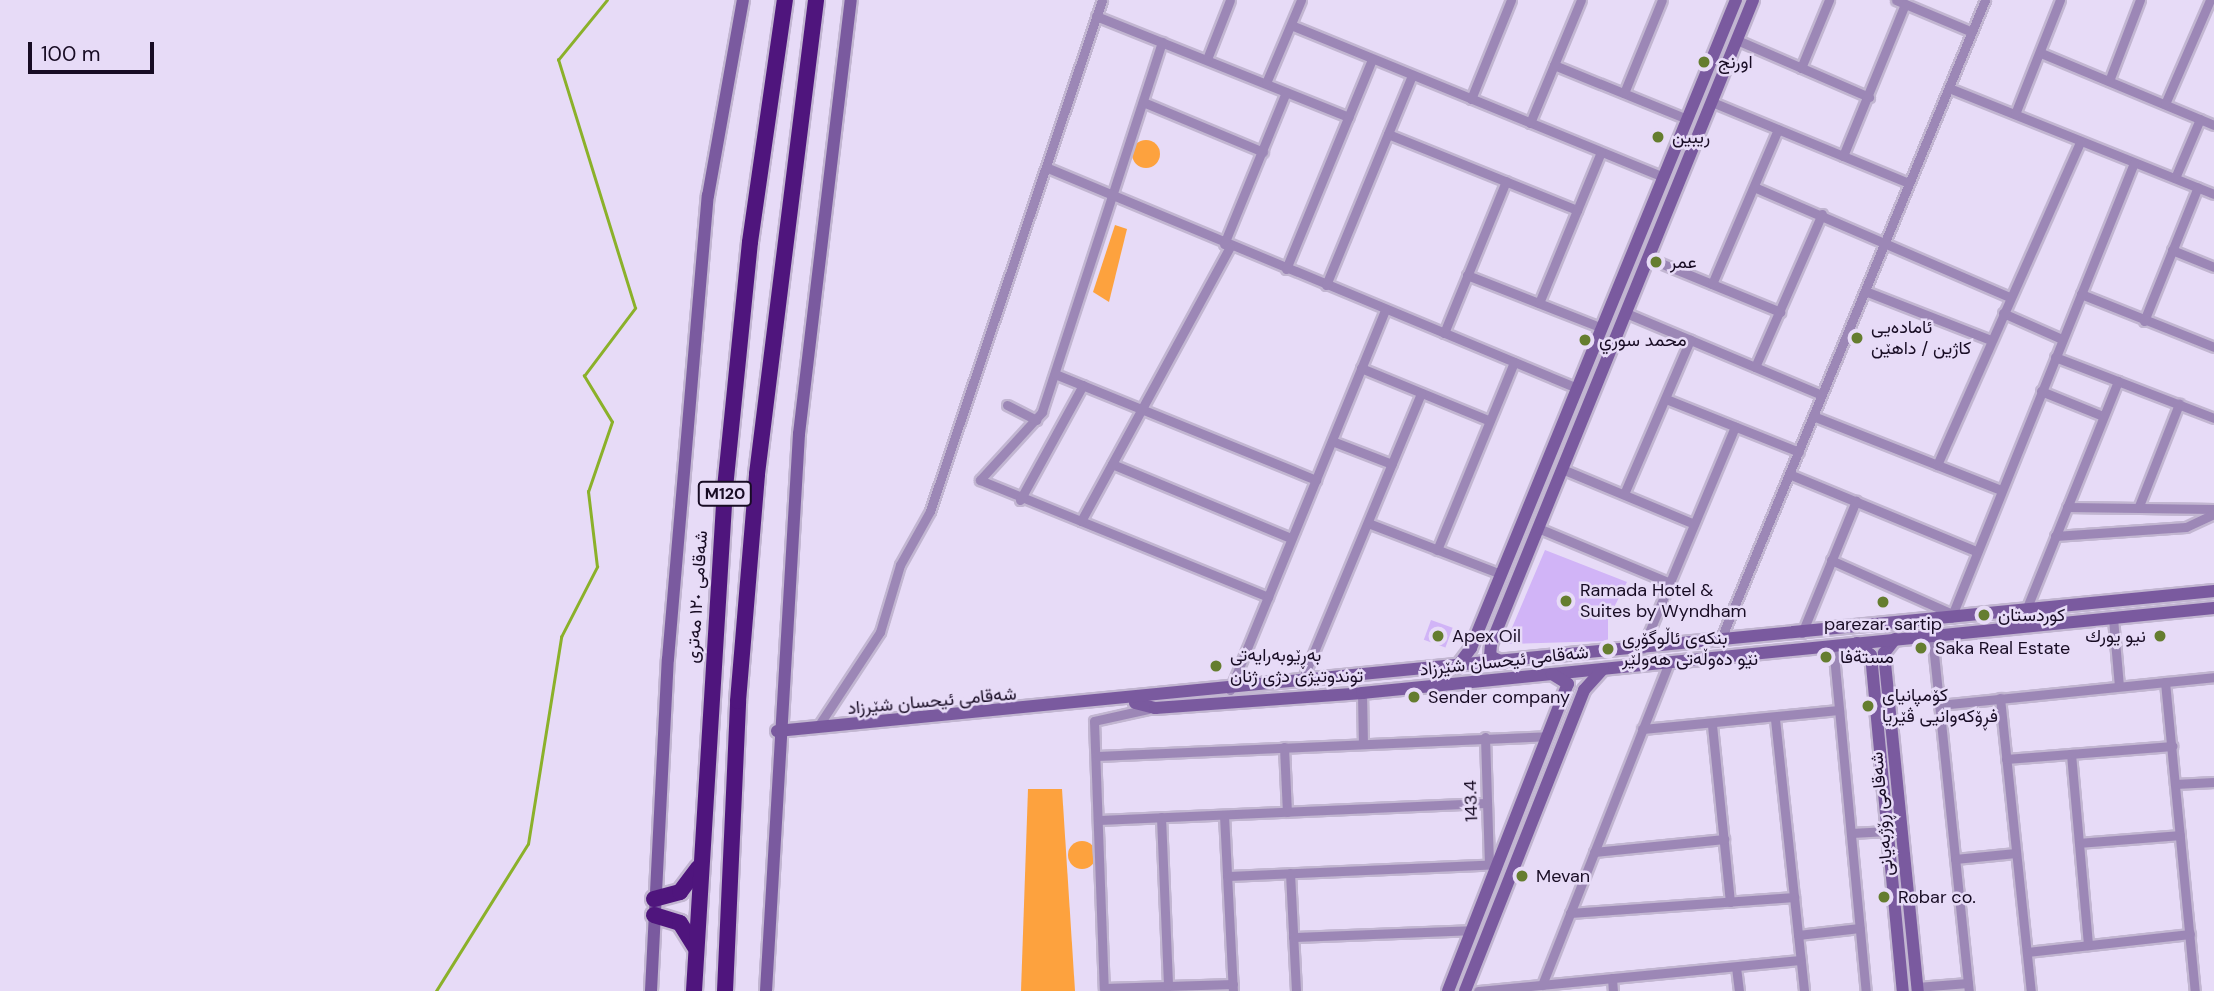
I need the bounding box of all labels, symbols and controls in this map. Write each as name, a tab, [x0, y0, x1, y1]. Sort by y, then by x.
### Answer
scale bar	[32, 28, 158, 72]
text: 100 m	[41, 40, 101, 68]
place label: اورنج	[1718, 51, 1753, 73]
marker: اورنج	[1696, 54, 1712, 70]
place label: ريبين	[1672, 126, 1710, 148]
marker: ريبين	[1650, 129, 1666, 145]
place label: عمر	[1670, 251, 1697, 273]
marker: عمر	[1648, 254, 1664, 270]
place label: ئامادەيی کاژين / داهێن	[1871, 317, 1971, 360]
place label: محمد سوري	[1599, 329, 1687, 351]
marker: ئامادەيی کاژين / داهێن	[1849, 330, 1865, 346]
marker: محمد سوري	[1577, 332, 1593, 348]
road number: M120	[697, 481, 753, 506]
street label: شەقامی ١٢٠ مەتری	[682, 530, 712, 664]
place label: Ramada Hotel & Suites by Wyndham	[1580, 580, 1746, 622]
marker: Ramada Hotel & Suites by Wyndham	[1558, 593, 1574, 609]
marker: parezar. sartip	[1875, 594, 1891, 610]
place label: كوردستان	[1998, 604, 2065, 626]
marker: كوردستان	[1976, 607, 1992, 623]
place label: parezar. sartip	[1824, 613, 1942, 635]
place label: Apex Oil	[1452, 625, 1521, 647]
place label: نيو يورك	[2085, 625, 2146, 647]
marker: Apex Oil	[1430, 628, 1446, 644]
place label: بنکەی ئاڵوگۆڕی نێو دەوڵەتی هەولێر	[1622, 628, 1758, 670]
marker: نيو يورك	[2152, 628, 2168, 644]
place label: Saka Real Estate	[1935, 637, 2070, 659]
marker: Saka Real Estate	[1913, 640, 1929, 656]
street label: شەقامی ئیحسان شێرزاد	[1418, 641, 1590, 681]
marker: بنکەی ئاڵوگۆڕی نێو دەوڵەتی هەولێر	[1600, 641, 1616, 657]
place label: بەڕێوبەرایەتی توندوتیژی دژی ژنان	[1230, 645, 1363, 688]
place label: مستةفا	[1840, 646, 1894, 668]
marker: مستةفا	[1818, 649, 1834, 665]
marker: بەڕێوبەرایەتی توندوتیژی دژی ژنان	[1208, 658, 1224, 674]
street label: شەقامی ئیحسان شێرزاد	[846, 683, 1018, 719]
place label: کۆمپانیای فڕۆکەوانیی ڤێریا	[1882, 685, 1998, 728]
place label: Sender company	[1428, 686, 1570, 708]
marker: Sender company	[1406, 689, 1422, 705]
marker: کۆمپانیای فڕۆکەوانیی ڤێریا	[1860, 698, 1876, 714]
street label: شەقامی ڕۆژبەیانی	[1866, 751, 1898, 877]
street label: 143.4	[1459, 780, 1483, 822]
place label: Mevan	[1536, 865, 1590, 887]
marker: Mevan	[1514, 868, 1530, 884]
place label: Robar co.	[1898, 886, 1976, 908]
marker: Robar co.	[1876, 889, 1892, 905]

